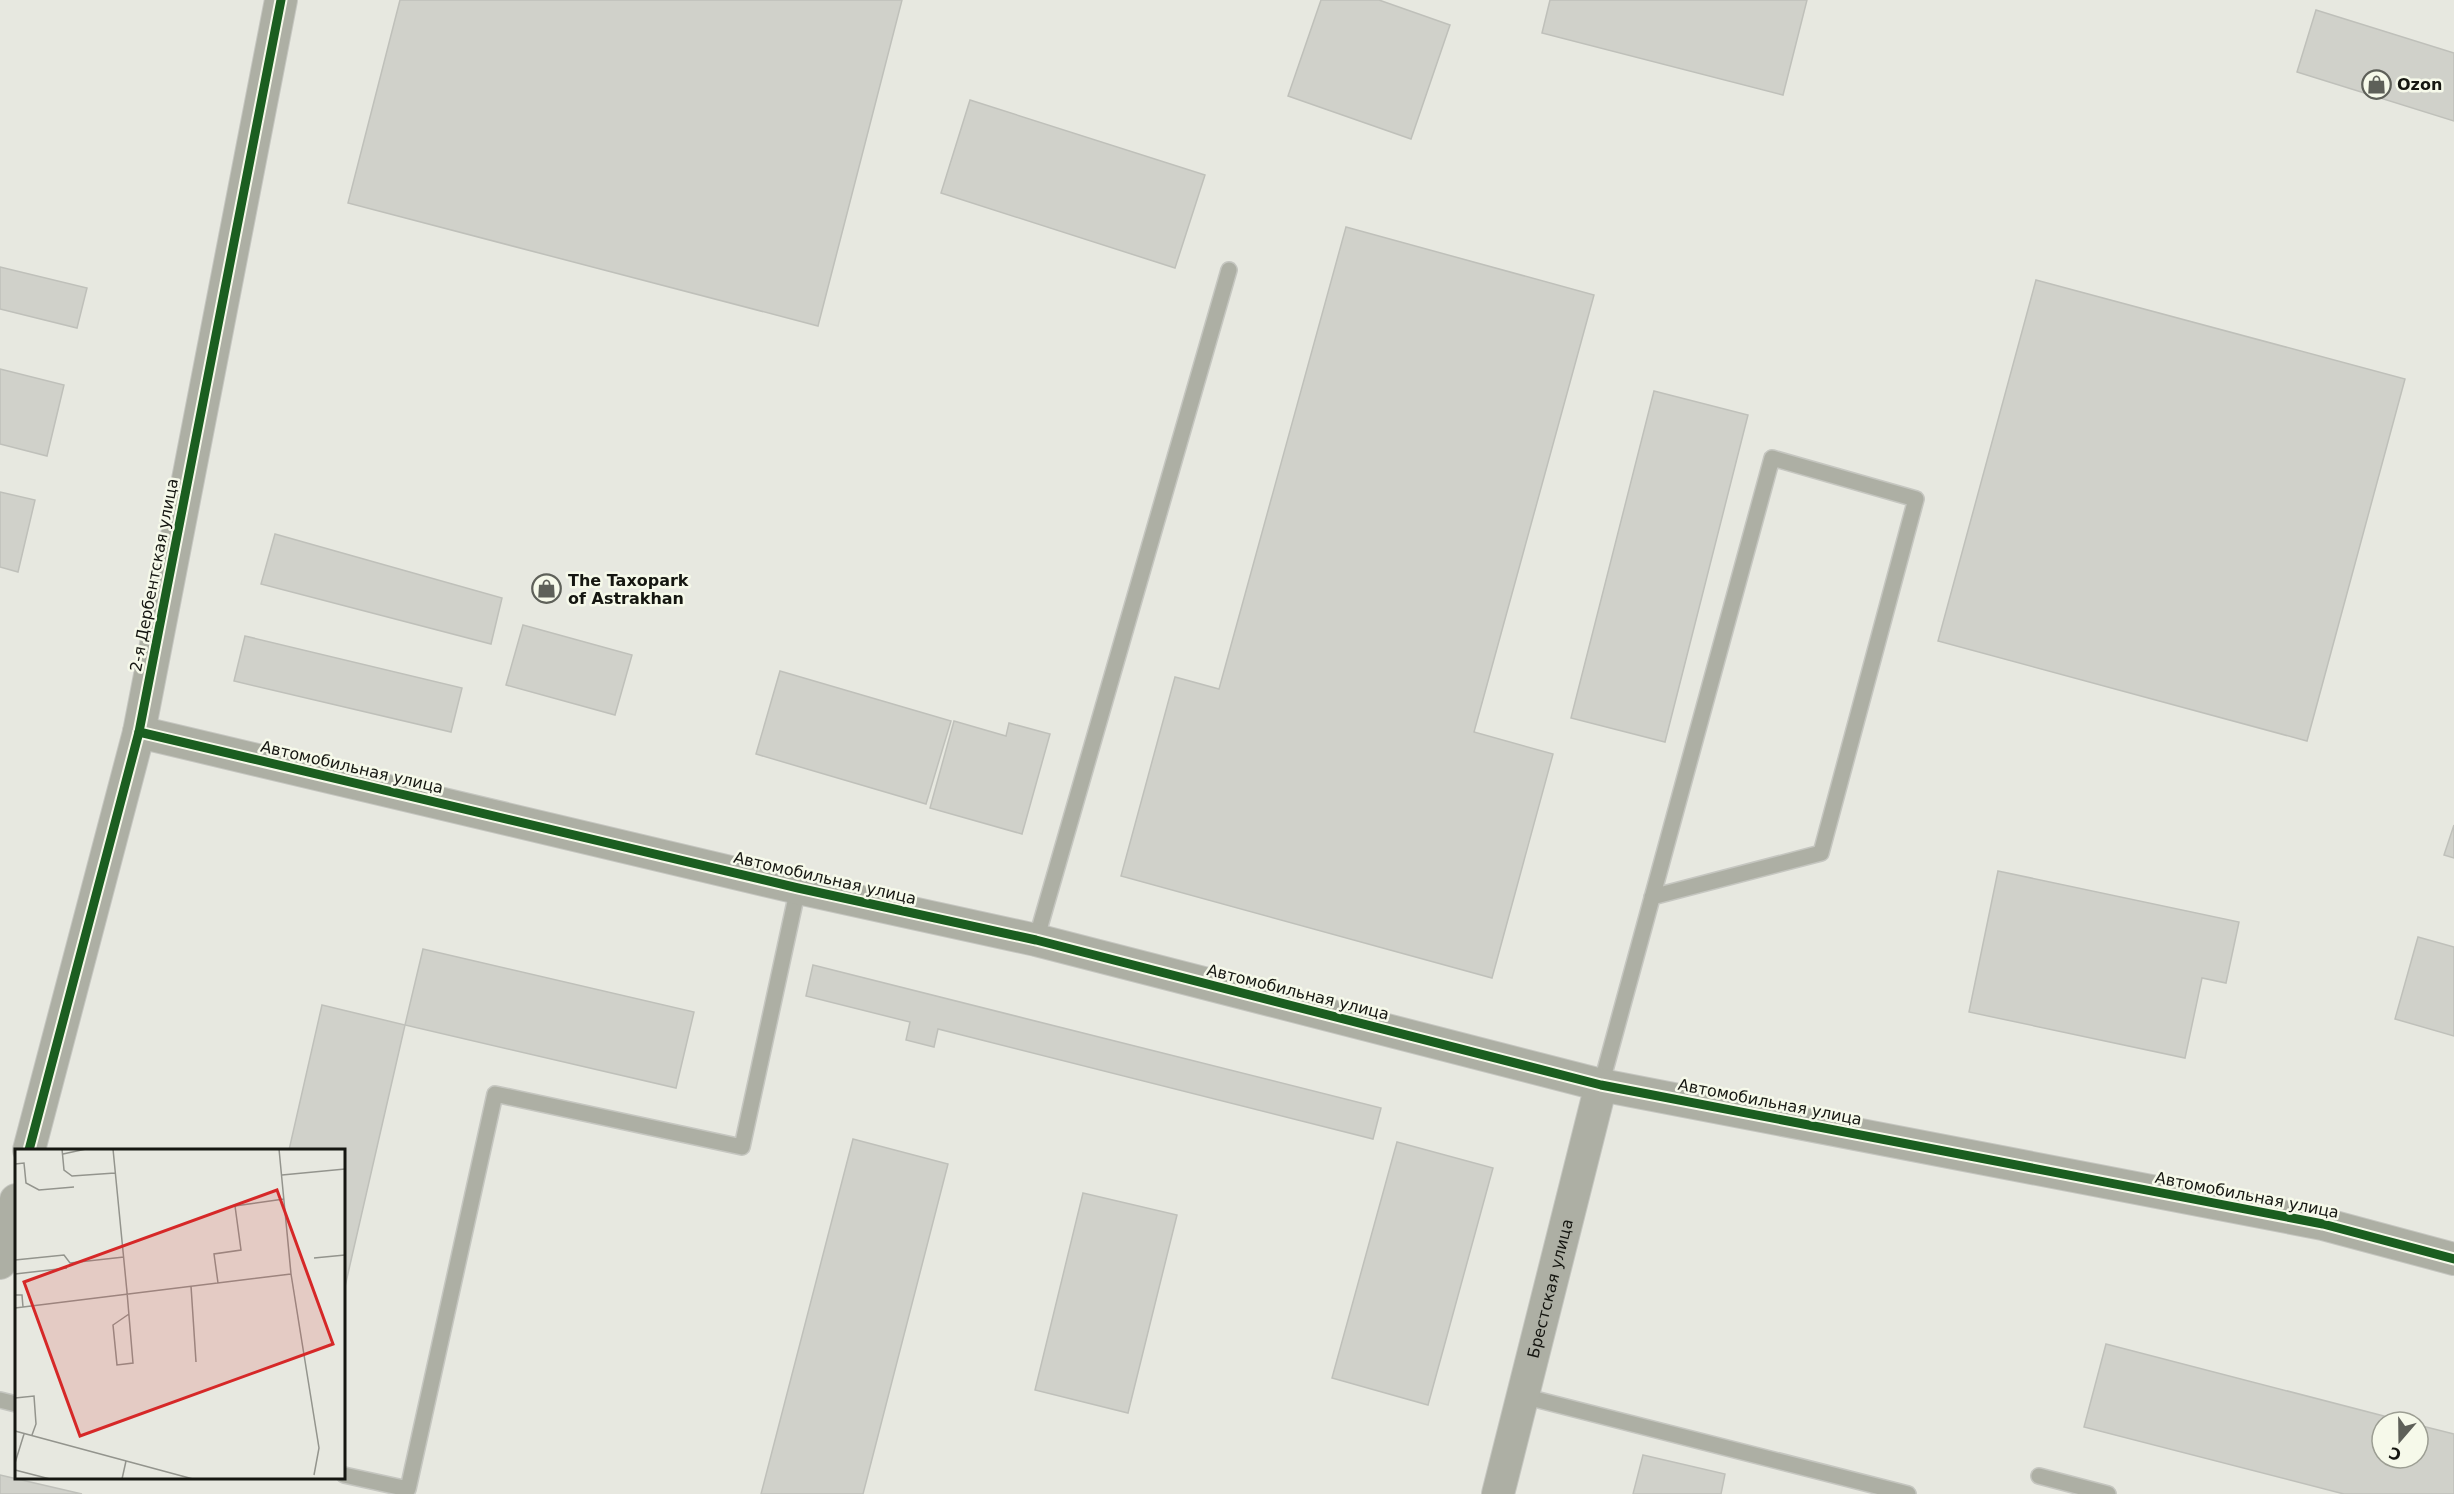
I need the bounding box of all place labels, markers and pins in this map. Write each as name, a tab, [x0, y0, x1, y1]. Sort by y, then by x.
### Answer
shop icon: Ozon	[2360, 68, 2392, 100]
place label: Ozon	[2397, 75, 2442, 94]
place label: The Taxopark of Astrakhan	[568, 571, 689, 608]
shop icon: The Taxopark of Astrakhan	[531, 573, 563, 605]

